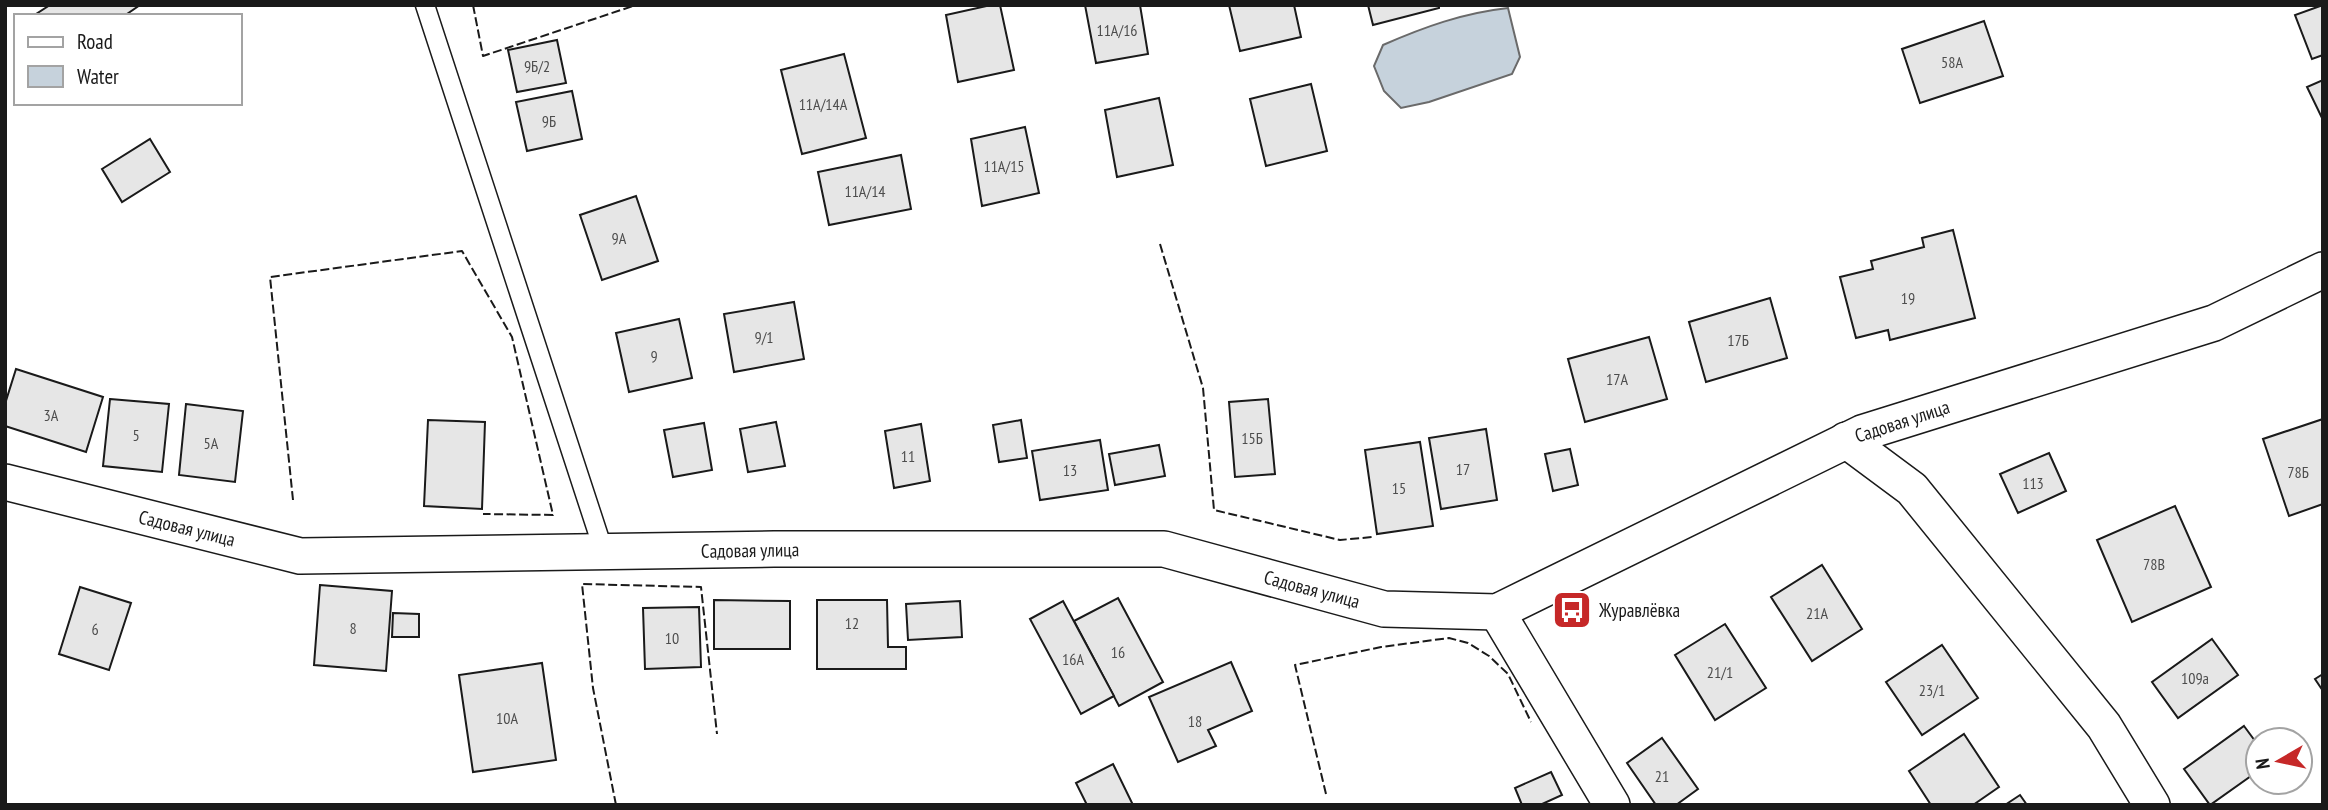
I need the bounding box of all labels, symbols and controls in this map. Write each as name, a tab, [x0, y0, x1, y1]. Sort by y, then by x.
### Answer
legend	[14, 14, 242, 105]
house number: 11А/16	[1096, 20, 1138, 40]
text: Road	[77, 28, 113, 55]
house number: 58А	[1941, 52, 1963, 72]
house number: 9Б/2	[524, 56, 550, 76]
text: Water	[77, 63, 119, 90]
house number: 11А/14А	[799, 94, 848, 114]
house number: 9Б	[542, 111, 556, 131]
house number: 11А/15	[983, 156, 1025, 176]
house number: 11А/14	[844, 181, 886, 201]
house number: 9А	[612, 228, 627, 248]
house number: 19	[1901, 288, 1915, 308]
house number: 9/1	[754, 327, 774, 347]
house number: 17Б	[1727, 330, 1749, 350]
house number: 9	[650, 346, 658, 366]
house number: 17А	[1606, 369, 1628, 389]
street label: Садовая улица	[1852, 394, 1952, 448]
house number: 3А	[44, 405, 59, 425]
house number: 5	[132, 425, 140, 445]
house number: 15Б	[1241, 428, 1263, 448]
house number: 5А	[204, 433, 219, 453]
house number: 11	[901, 446, 915, 466]
house number: 17	[1456, 459, 1470, 479]
house number: 13	[1063, 460, 1077, 480]
house number: 78Б	[2287, 462, 2309, 482]
house number: 113	[2022, 473, 2044, 493]
house number: 15	[1392, 478, 1406, 498]
street label: Садовая улица	[136, 504, 238, 552]
street label: Садовая улица	[701, 537, 799, 563]
house number: 78В	[2143, 554, 2165, 574]
street label: Садовая улица	[1261, 565, 1363, 613]
bus stop icon: Журавлёвка	[1551, 589, 1593, 631]
place label: Журавлёвка	[1598, 598, 1680, 622]
house number: 21А	[1806, 603, 1828, 623]
house number: 12	[845, 613, 859, 633]
house number: 8	[349, 618, 357, 638]
house number: 6	[91, 619, 99, 639]
house number: 10	[665, 628, 679, 648]
house number: 16	[1111, 642, 1125, 662]
house number: 16А	[1062, 649, 1084, 669]
house number: 21/1	[1707, 662, 1733, 682]
house number: 109а	[2181, 668, 2209, 688]
house number: 23/1	[1919, 680, 1945, 700]
house number: 10А	[496, 708, 518, 728]
house number: 18	[1188, 711, 1202, 731]
north arrow	[2244, 726, 2314, 796]
text: N	[2250, 757, 2275, 771]
house number: 21	[1655, 766, 1669, 786]

